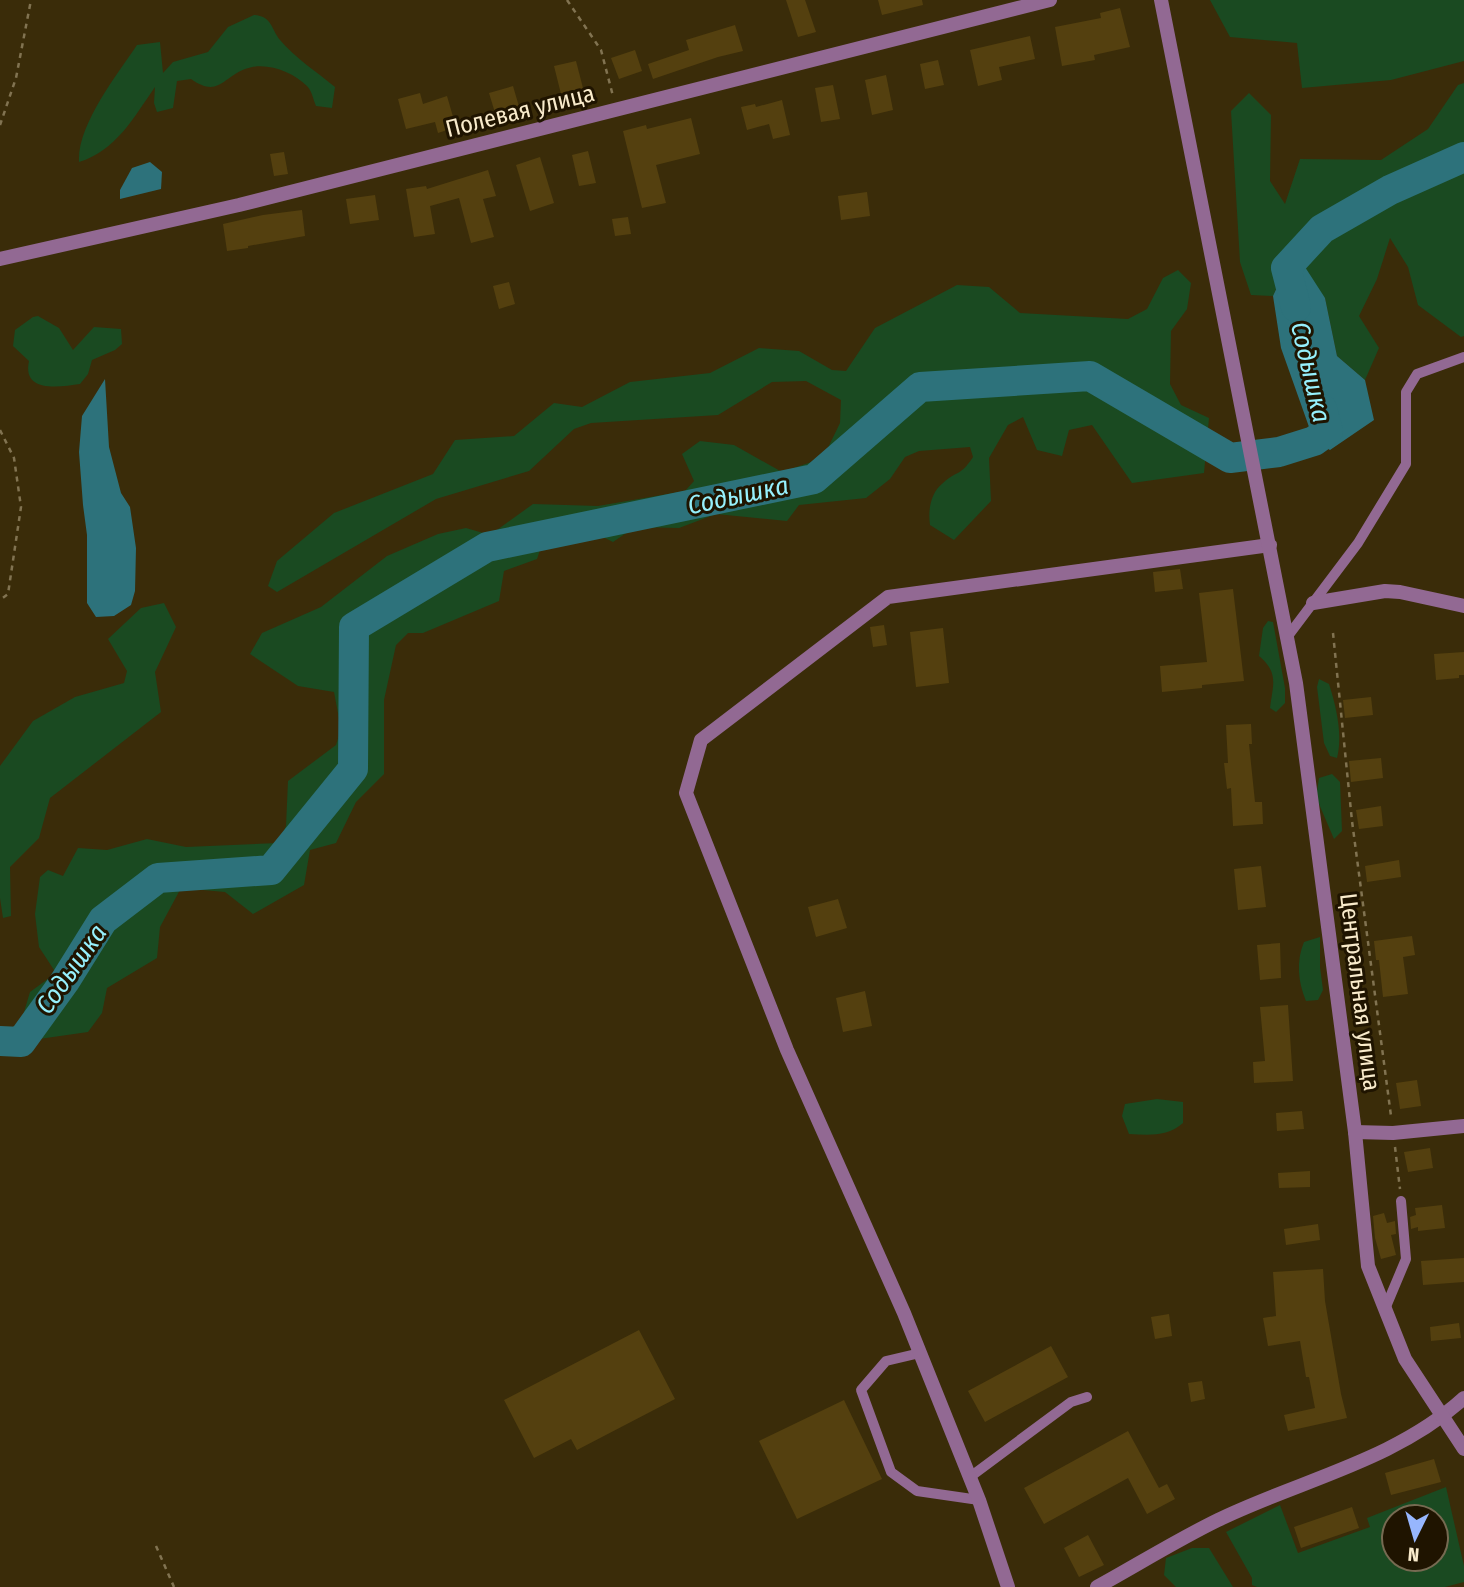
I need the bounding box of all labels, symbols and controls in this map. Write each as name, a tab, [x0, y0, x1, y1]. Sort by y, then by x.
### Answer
street label: Полевая улица	[443, 79, 597, 143]
water label: Содышка	[1284, 319, 1337, 425]
water label: Содышка	[685, 470, 791, 521]
street label: Центральная улица	[1334, 892, 1386, 1092]
water label: Содышка	[29, 918, 113, 1020]
north arrow	[1380, 1503, 1450, 1573]
text: N	[1407, 1542, 1420, 1566]

